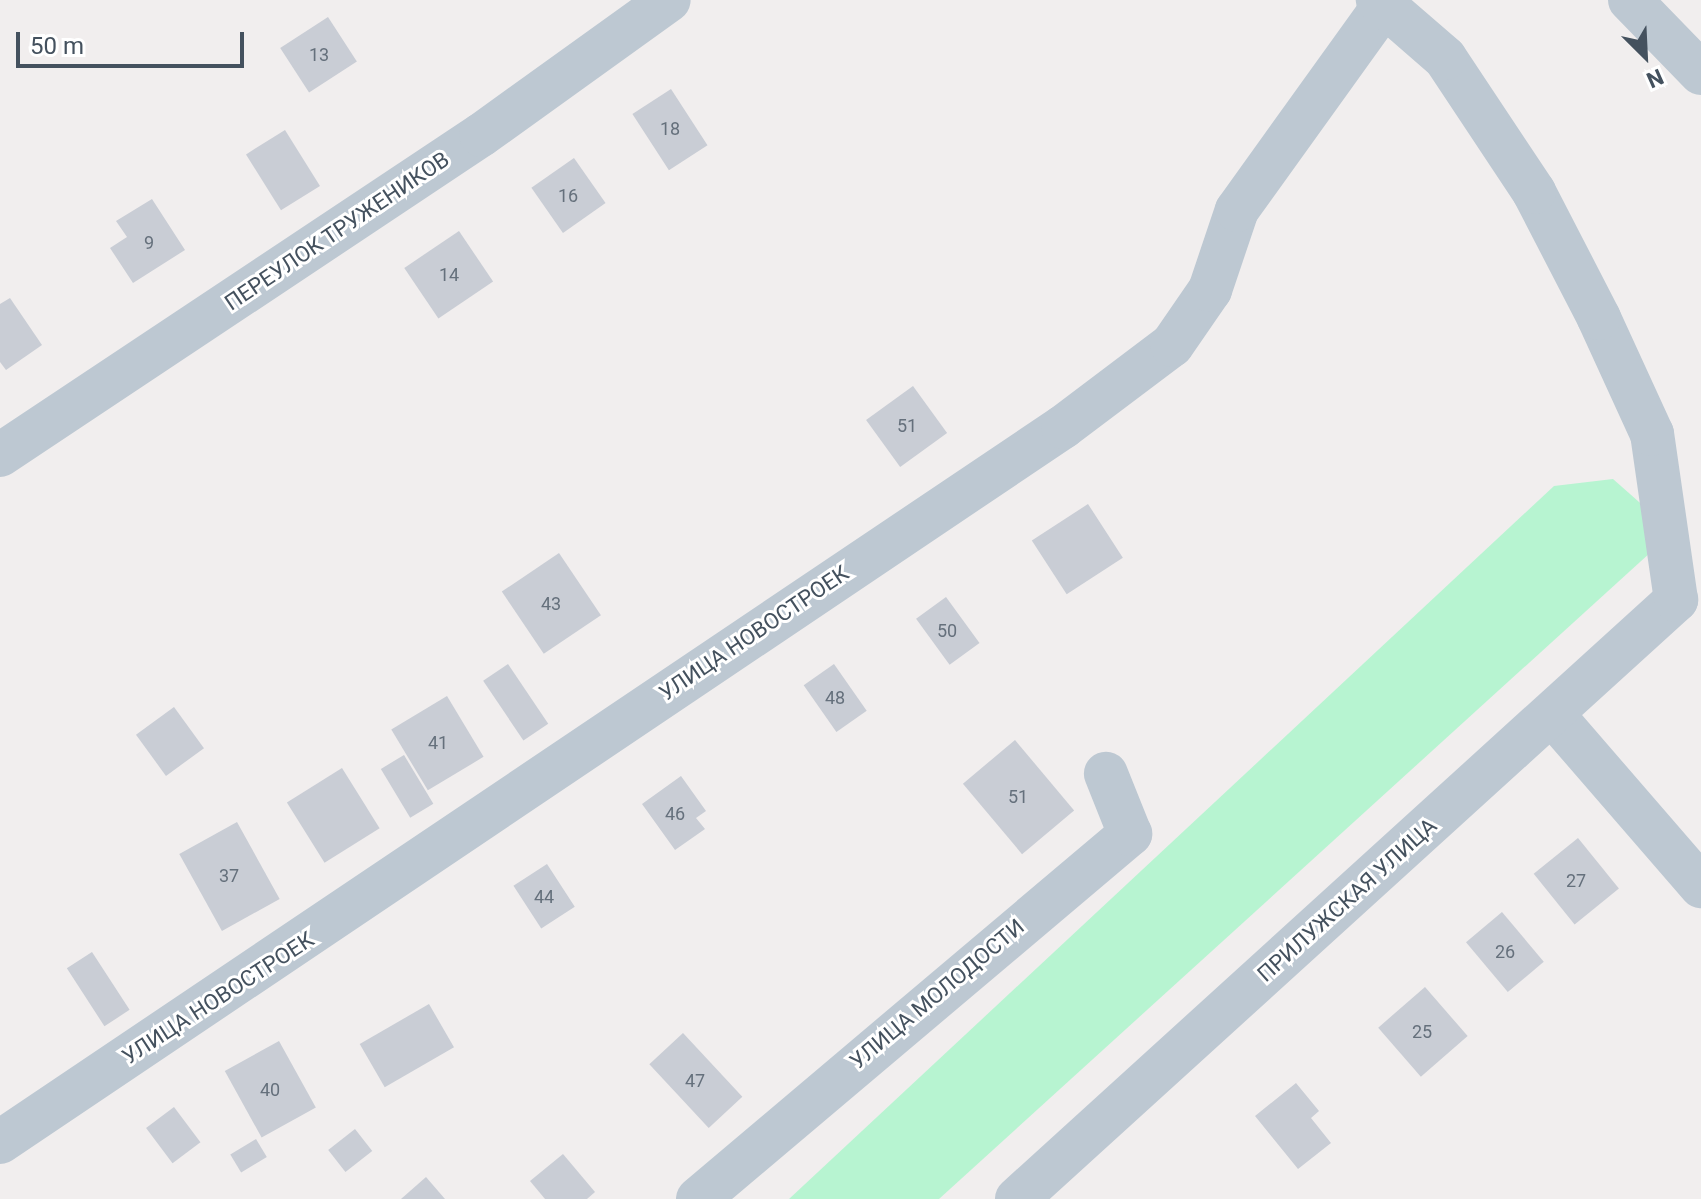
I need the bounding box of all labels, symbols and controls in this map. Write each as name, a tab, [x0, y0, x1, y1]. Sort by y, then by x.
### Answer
scale bar	[20, 16, 248, 66]
north arrow	[1605, 16, 1685, 96]
text: 50 m	[30, 32, 84, 60]
house number: 13	[309, 44, 329, 66]
text: N	[1643, 64, 1667, 93]
house number: 18	[660, 118, 680, 140]
street label: ПЕРЕУЛОК ТРУЖЕНИКОВ	[220, 146, 454, 316]
house number: 16	[558, 185, 578, 207]
house number: 9	[144, 232, 154, 254]
house number: 14	[439, 264, 459, 286]
house number: 51	[897, 415, 917, 437]
street label: УЛИЦА НОВОСТРОЕК	[654, 560, 854, 706]
house number: 43	[541, 593, 561, 615]
house number: 50	[937, 620, 957, 642]
house number: 48	[825, 687, 845, 709]
house number: 41	[428, 732, 448, 754]
house number: 51	[1008, 786, 1028, 808]
house number: 46	[665, 803, 685, 825]
street label: ПРИЛУЖСКАЯ УЛИЦА	[1252, 813, 1442, 987]
house number: 37	[219, 865, 239, 887]
house number: 27	[1566, 870, 1586, 892]
house number: 44	[534, 886, 554, 908]
street label: УЛИЦА МОЛОДОСТИ	[845, 913, 1029, 1075]
street label: УЛИЦА НОВОСТРОЕК	[117, 926, 319, 1070]
house number: 26	[1495, 941, 1515, 963]
house number: 25	[1412, 1021, 1432, 1043]
house number: 47	[685, 1070, 705, 1092]
house number: 40	[260, 1079, 280, 1101]

